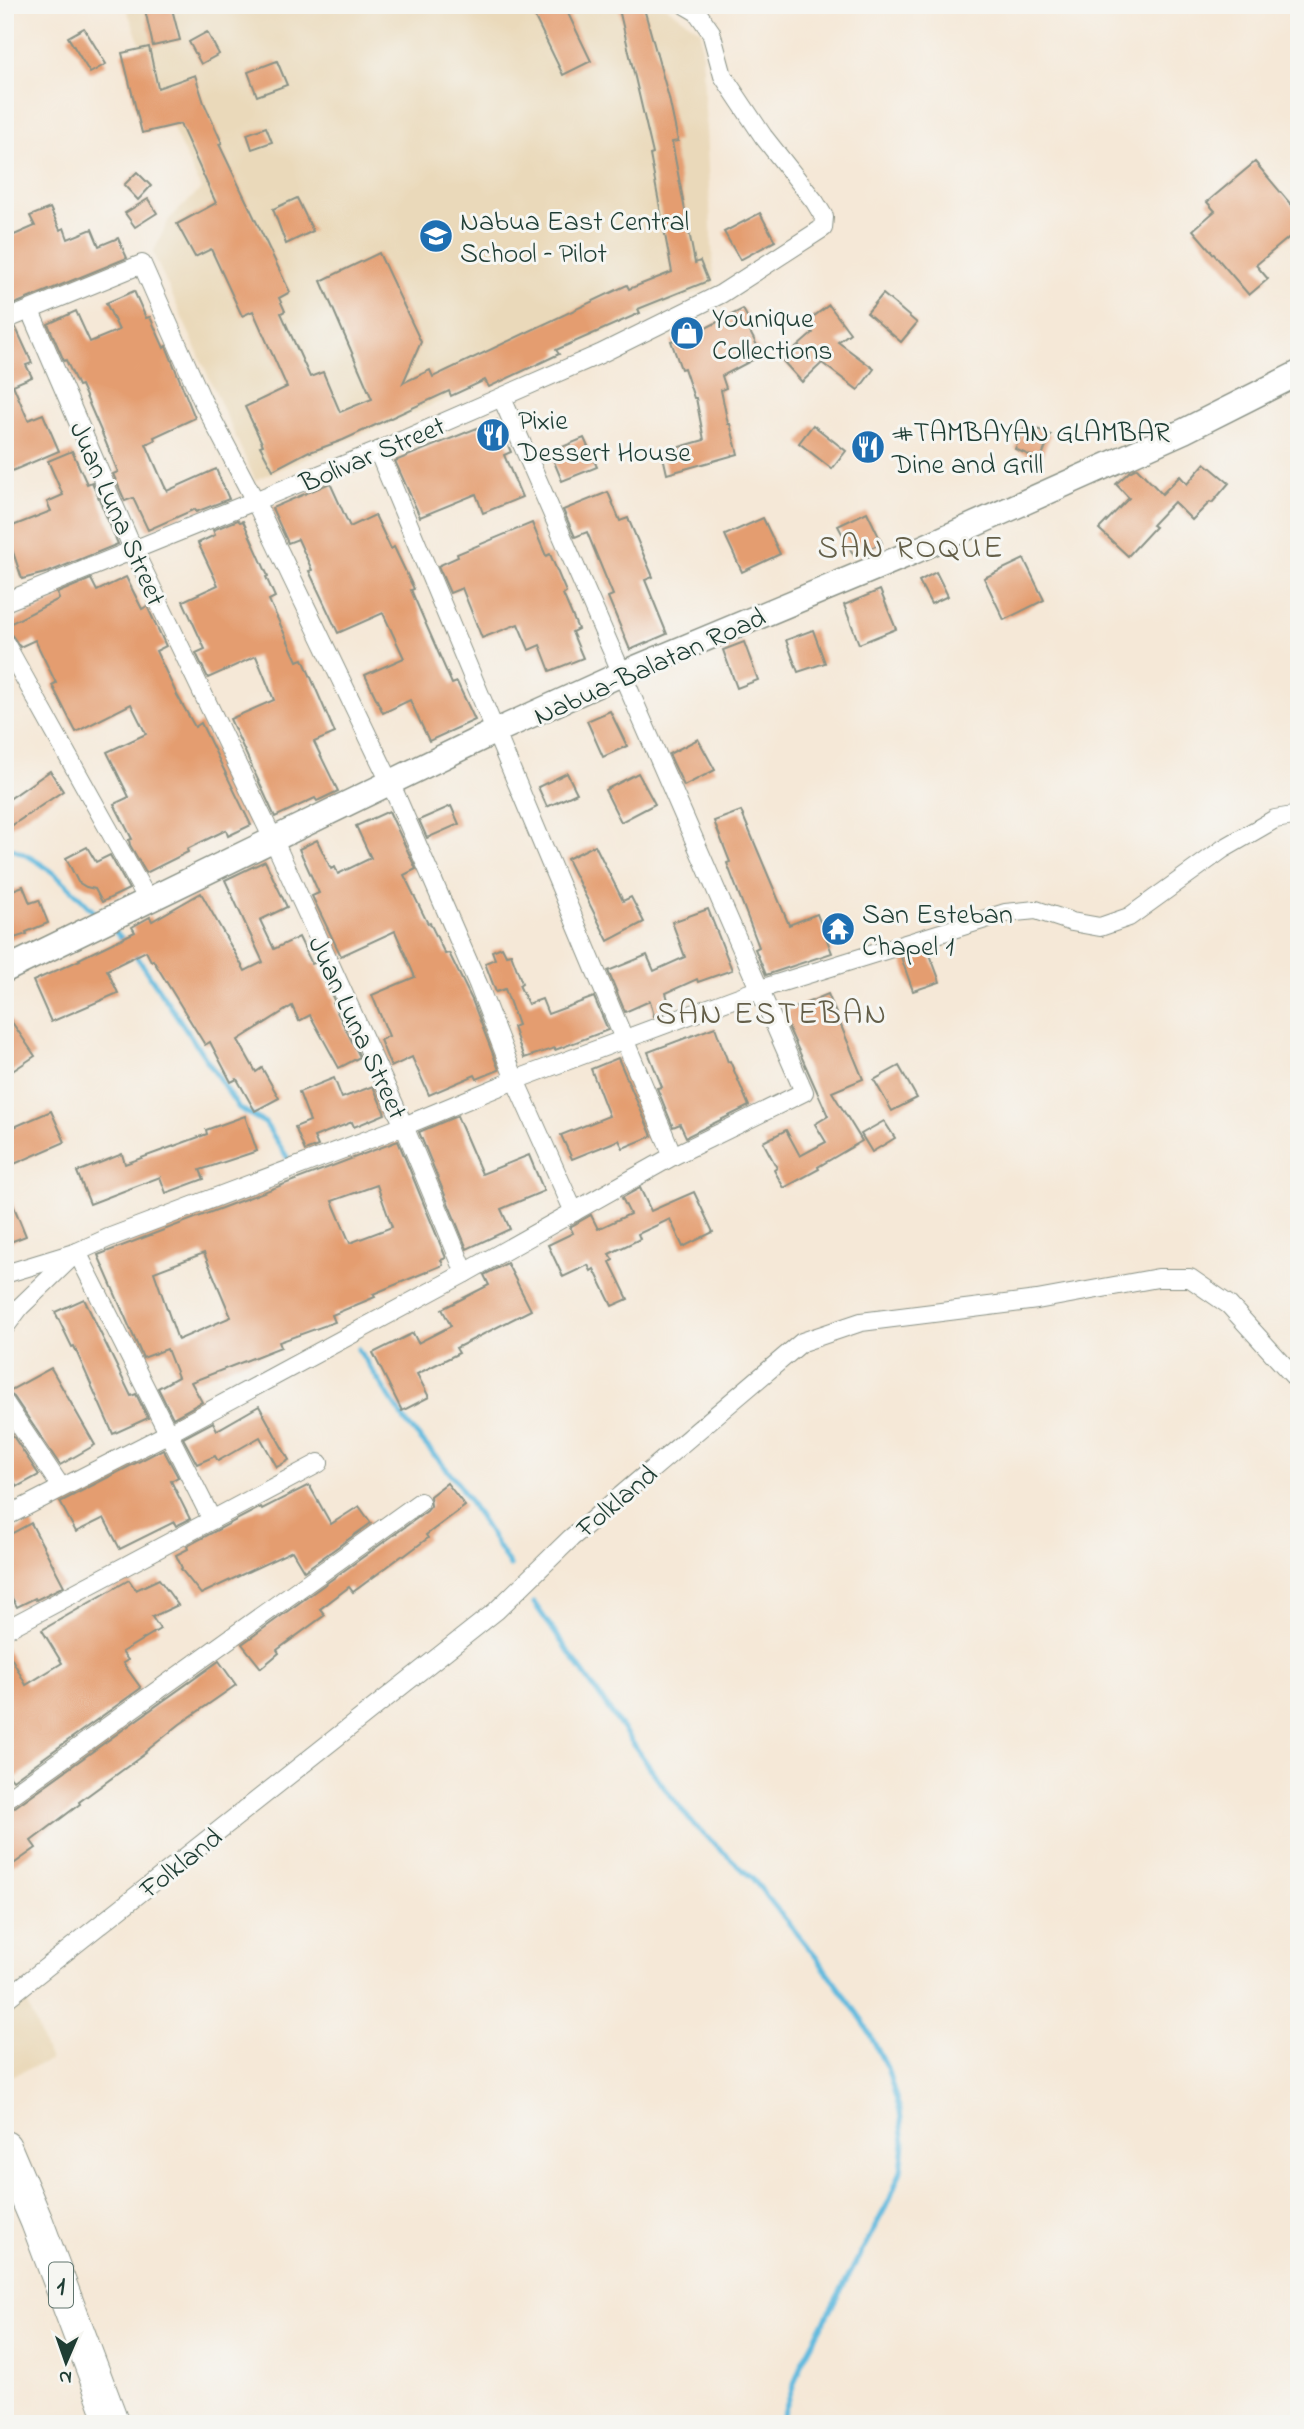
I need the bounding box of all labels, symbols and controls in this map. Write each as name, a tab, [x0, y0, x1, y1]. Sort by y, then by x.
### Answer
place label: Nabua East Central School – Pilot	[460, 203, 689, 276]
school or university icon: Nabua East Central School – Pilot	[417, 217, 455, 255]
place label: Younique Collections	[712, 300, 833, 373]
shop icon: Younique Collections	[668, 314, 706, 352]
place label: Pixie Dessert House	[517, 402, 691, 475]
street label: Bolivar Street	[293, 407, 452, 506]
place label: #TAMBAYAN GLAMBAR Dine and Grill	[891, 414, 1170, 487]
street label: Juan Luna Street	[57, 416, 175, 613]
restaurant icon: Pixie Dessert House	[474, 416, 512, 454]
restaurant icon: #TAMBAYAN GLAMBAR Dine and Grill	[849, 428, 887, 466]
district label: SAN ROQUE	[817, 526, 1005, 573]
street label: Nabua-Balatan Road	[528, 598, 773, 738]
place label: San Esteban Chapel 1	[862, 896, 1013, 969]
temple icon: San Esteban Chapel 1	[819, 910, 857, 948]
street label: Juan Luna Street	[295, 930, 416, 1127]
district label: SAN ESTEBAN	[656, 992, 888, 1039]
street label: Folkland	[568, 1456, 668, 1550]
street label: Folkland	[131, 1819, 233, 1911]
road number: 1	[49, 2262, 73, 2308]
north arrow	[32, 2328, 102, 2398]
text: N	[58, 2363, 72, 2390]

